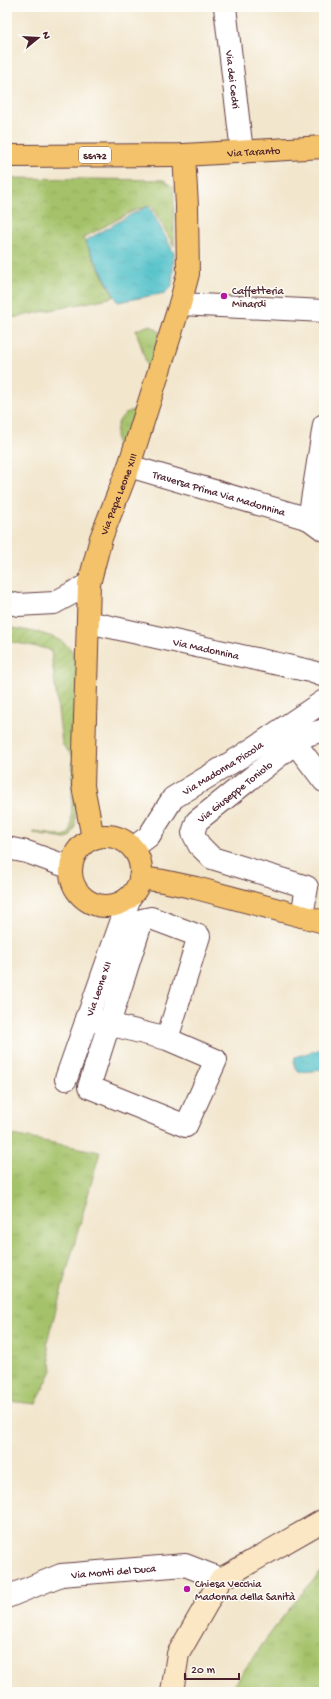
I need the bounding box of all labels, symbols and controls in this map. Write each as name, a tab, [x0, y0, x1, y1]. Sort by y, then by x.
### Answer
north arrow	[18, 18, 58, 58]
text: N	[39, 30, 52, 41]
street label: Via dei Cedri	[222, 49, 241, 110]
street label: Via Taranto	[226, 145, 281, 161]
road number: SS172	[79, 147, 111, 163]
place label: Caffetteria Minardi	[232, 285, 284, 311]
marker: Caffetteria Minardi	[219, 291, 229, 301]
street label: Via Papa Leone XIII	[98, 452, 141, 538]
street label: Traversa Prima Via Madonnina	[150, 469, 287, 520]
street label: Via Madonnina	[171, 637, 241, 663]
street label: Via Madonna Piccola	[180, 739, 267, 799]
street label: Via Giuseppe Toniolo	[195, 759, 276, 827]
street label: Via Leone XII	[84, 960, 115, 1019]
street label: Via Monti del Duca	[70, 1563, 157, 1582]
place label: Chiesa Vecchia Madonna della Sanità	[195, 1579, 296, 1604]
marker: Chiesa Vecchia Madonna della Sanità	[182, 1584, 192, 1594]
scale bar	[185, 1655, 239, 1681]
text: 20 m	[191, 1664, 216, 1678]

